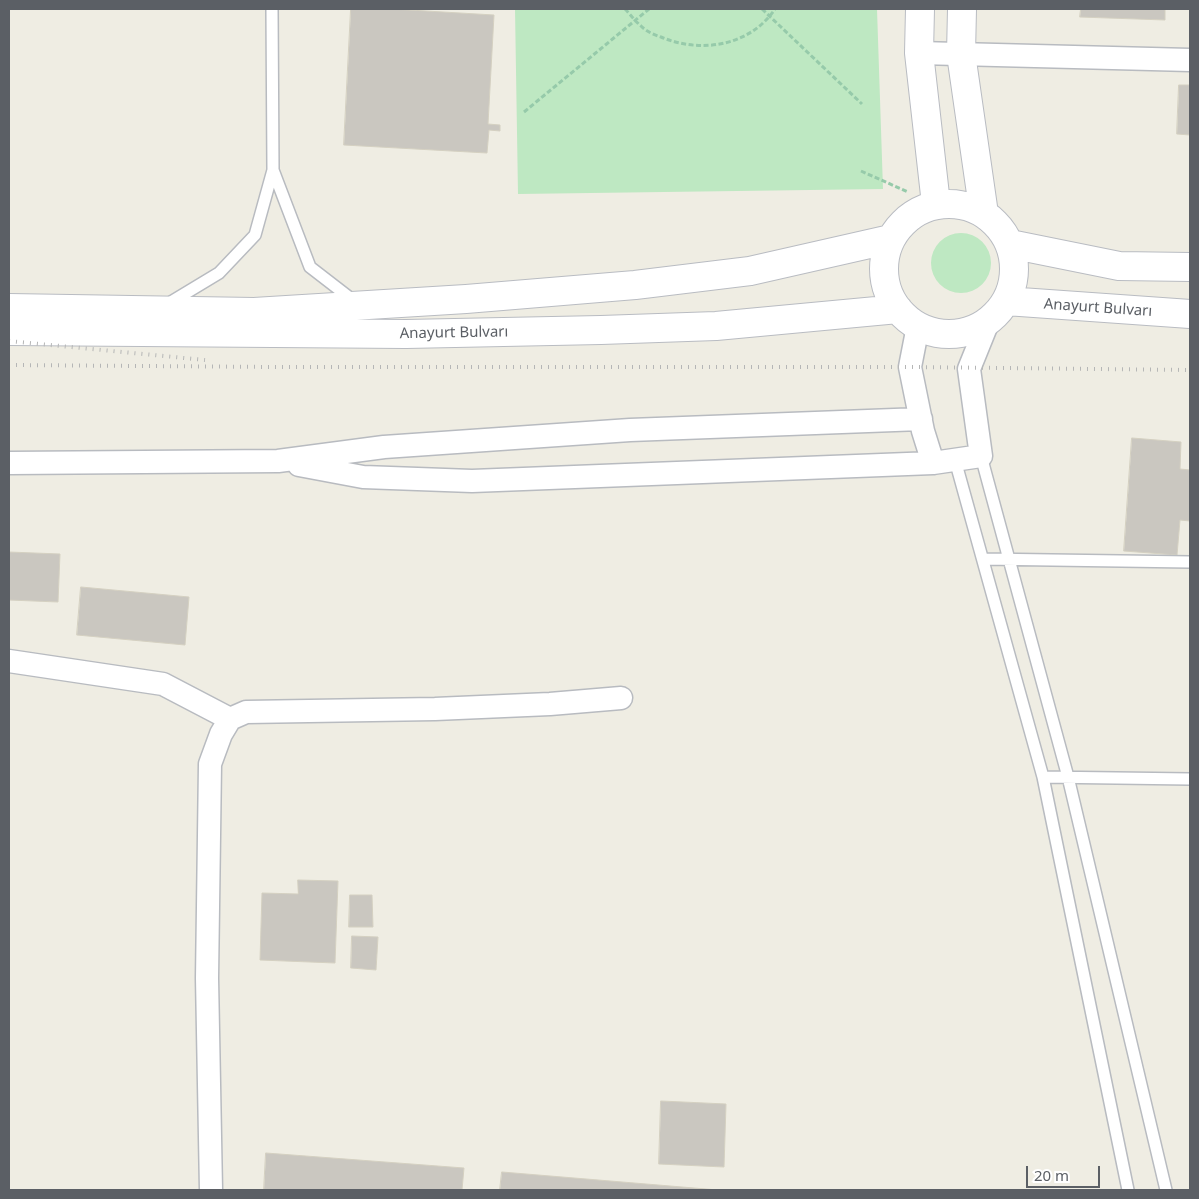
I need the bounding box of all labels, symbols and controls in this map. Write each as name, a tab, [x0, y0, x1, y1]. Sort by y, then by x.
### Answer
street label: Anayurt Bulvarı	[1043, 295, 1153, 321]
street label: Anayurt Bulvarı	[400, 323, 508, 343]
scale bar	[1029, 1156, 1103, 1188]
text: 20 m	[1034, 1165, 1069, 1185]

